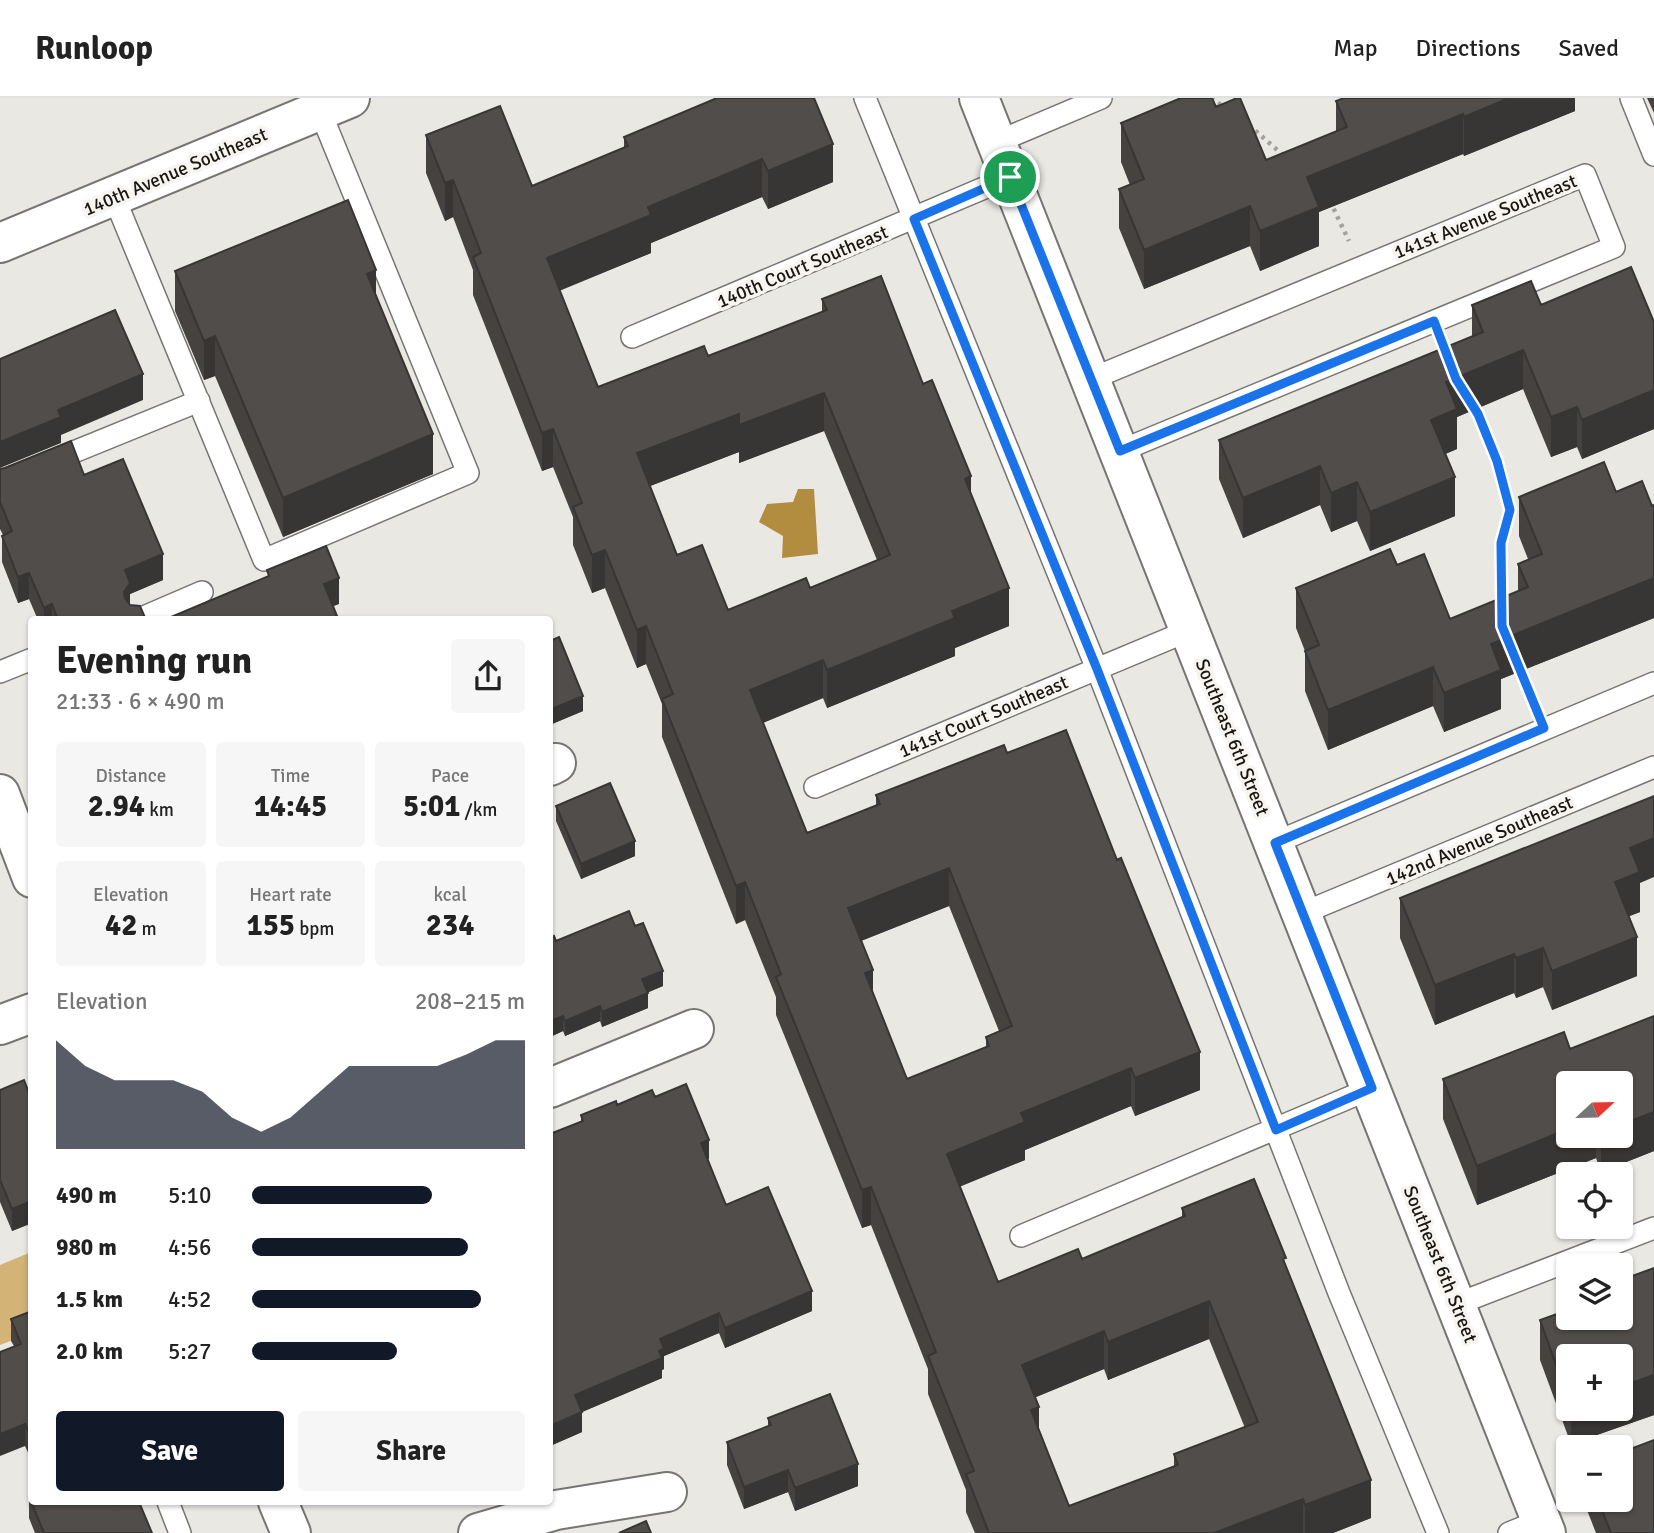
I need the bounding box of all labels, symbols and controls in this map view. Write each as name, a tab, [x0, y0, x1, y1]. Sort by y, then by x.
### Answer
text: Runloop	[35, 28, 153, 69]
text: Map	[1333, 33, 1378, 63]
text: Directions	[1416, 33, 1521, 63]
text: Saved	[1559, 33, 1619, 63]
street label: 140th Avenue Southeast	[80, 122, 271, 222]
pin	[980, 147, 1040, 207]
icon: arrive	[991, 158, 1029, 196]
street label: 141st Avenue Southeast	[1390, 169, 1581, 265]
street label: 140th Court Southeast	[713, 220, 892, 314]
text: Evening run	[56, 637, 252, 684]
button: share	[451, 639, 525, 713]
street label: Southeast 6th Street	[1190, 655, 1275, 820]
street label: 141st Court Southeast	[895, 670, 1072, 763]
text: 21:33 · 6 × 490 m	[56, 687, 225, 716]
text: Distance	[95, 764, 166, 788]
text: Time	[271, 764, 310, 788]
text: Pace	[431, 764, 469, 788]
text: 2.94	[88, 788, 145, 825]
text: 14:45	[254, 788, 327, 825]
text: 5:01	[403, 788, 460, 825]
street label: 142nd Avenue Southeast	[1382, 790, 1577, 891]
text: km	[145, 798, 174, 822]
text: /km	[460, 798, 497, 822]
text: Elevation	[93, 883, 169, 907]
text: Heart rate	[249, 883, 332, 907]
text: kcal	[434, 883, 467, 907]
text: 42	[105, 907, 137, 944]
text: 155	[246, 907, 295, 944]
text: 234	[426, 907, 474, 944]
text: m	[137, 917, 157, 941]
text: bpm	[295, 917, 335, 941]
text: Elevation	[56, 987, 148, 1016]
text: 208–215 m	[415, 987, 525, 1016]
north arrow	[1556, 1071, 1633, 1148]
map controls	[1556, 1071, 1633, 1512]
button: locate	[1556, 1162, 1633, 1239]
text: 490 m	[56, 1181, 117, 1210]
text: 5:10	[168, 1181, 211, 1210]
street label: Southeast 6th Street	[1398, 1182, 1483, 1347]
text: 980 m	[56, 1233, 117, 1262]
text: 4:56	[168, 1233, 211, 1262]
button: layers	[1556, 1253, 1633, 1330]
text: 1.5 km	[56, 1285, 123, 1314]
text: 4:52	[168, 1285, 211, 1314]
text: 2.0 km	[56, 1337, 123, 1366]
text: 5:27	[168, 1337, 211, 1366]
button: +	[1556, 1344, 1633, 1421]
button: Save	[56, 1411, 284, 1491]
button: Share	[298, 1411, 525, 1491]
button: −	[1556, 1435, 1633, 1512]

